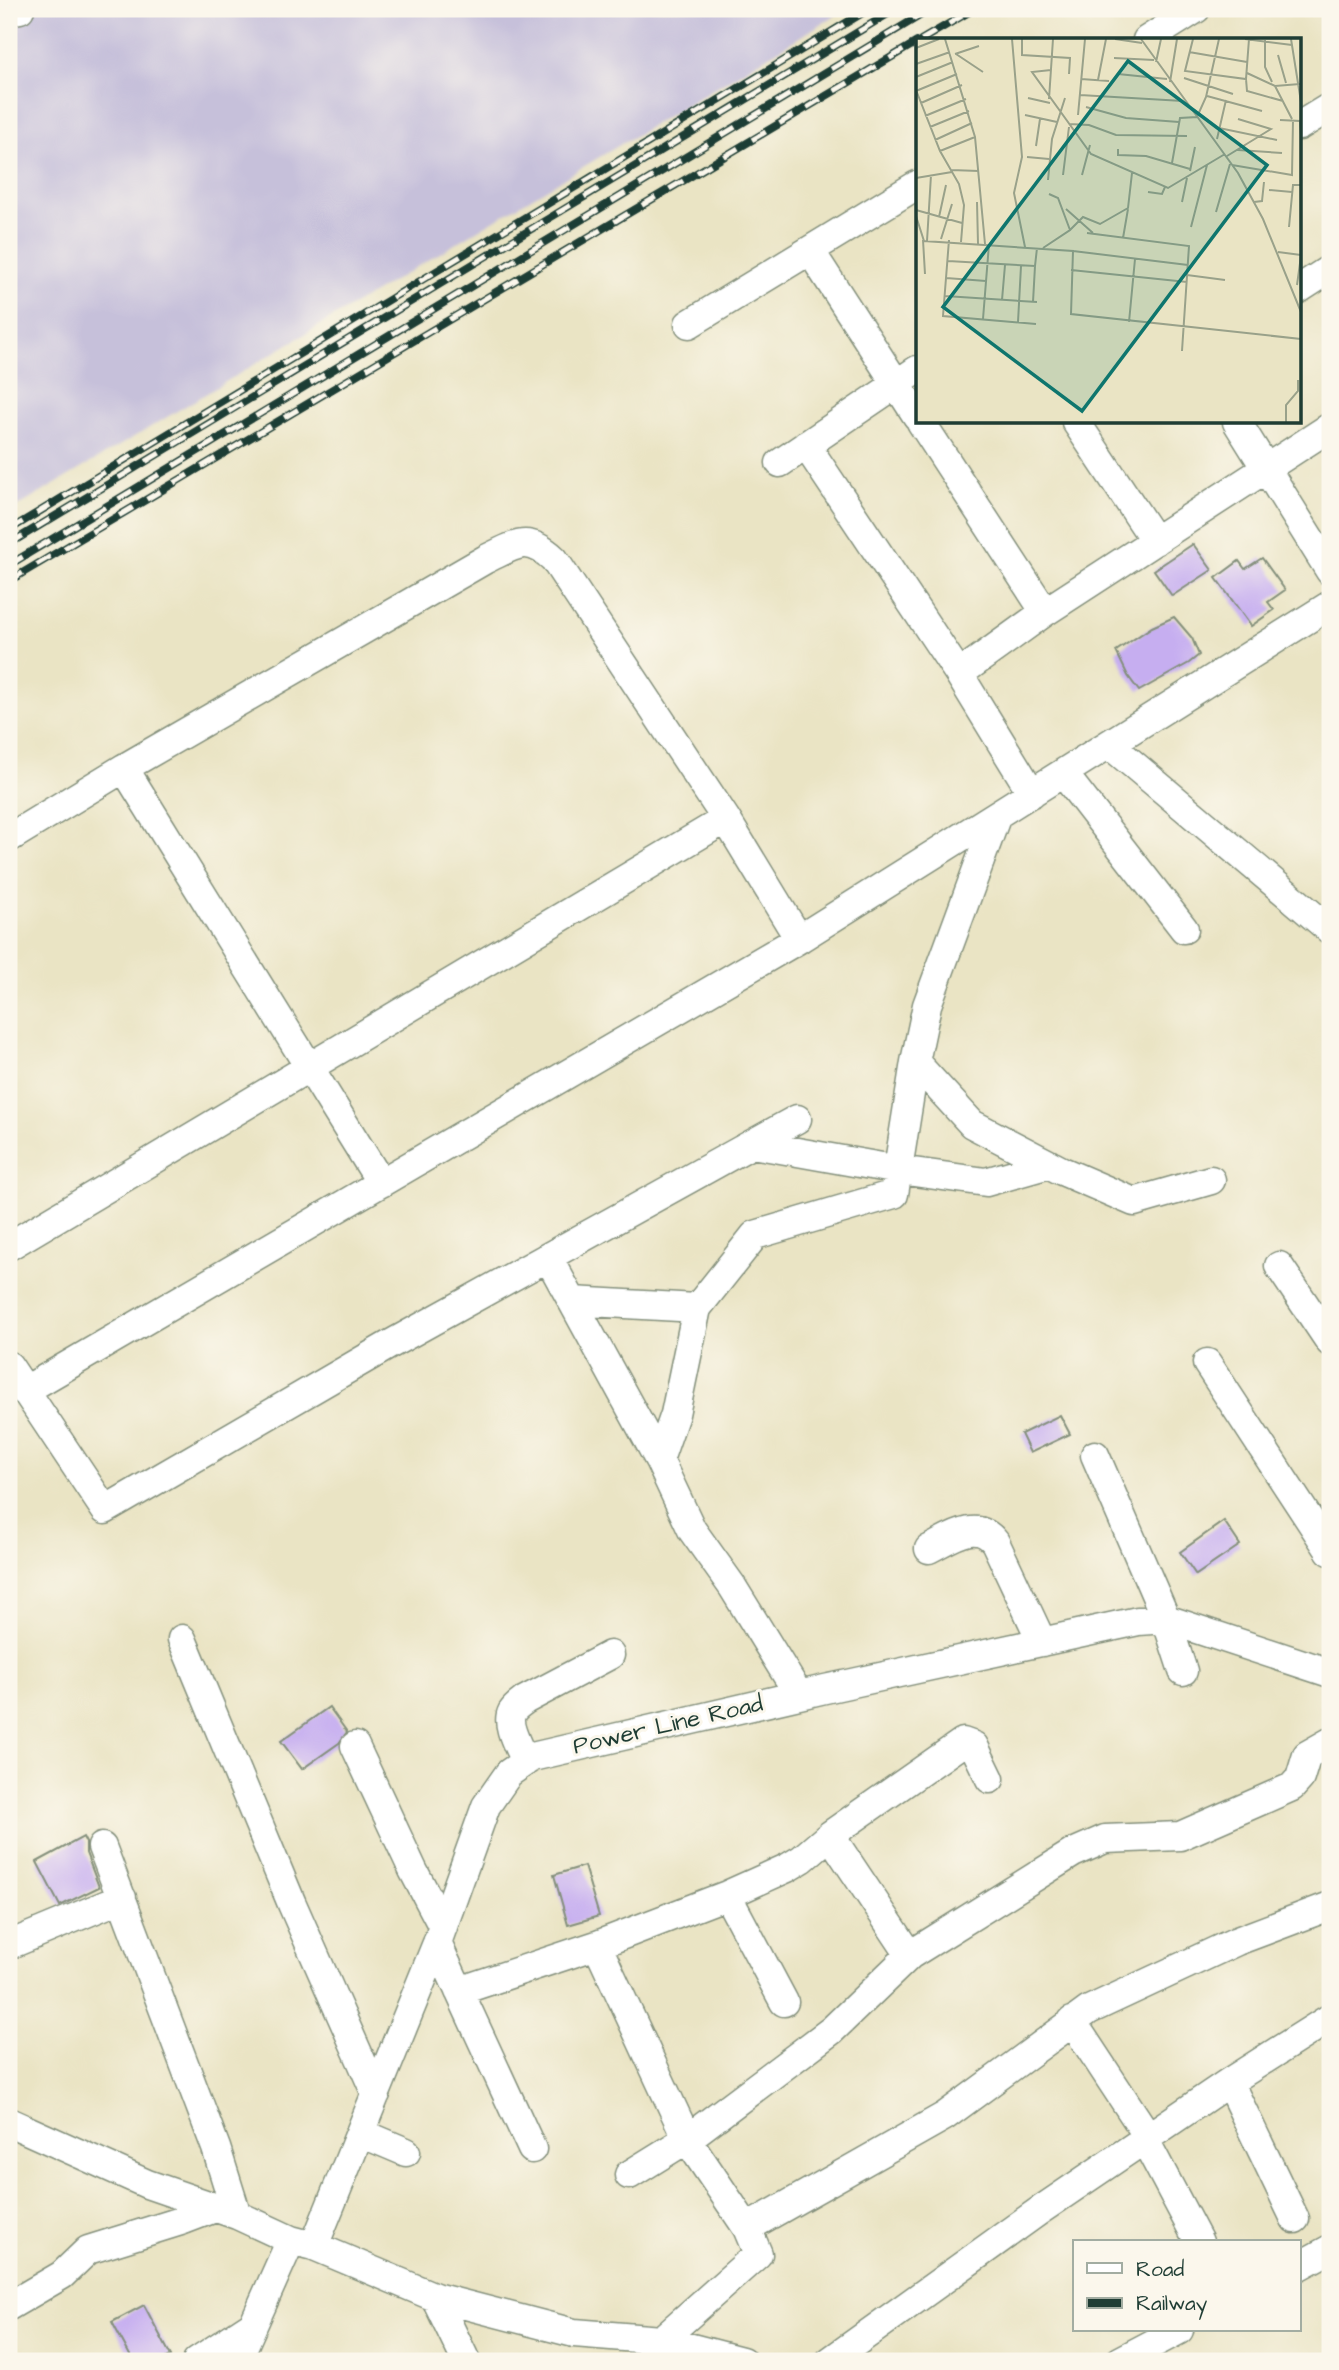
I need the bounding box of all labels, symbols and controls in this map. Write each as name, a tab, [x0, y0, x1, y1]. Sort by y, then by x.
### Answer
inset map	[916, 38, 1300, 424]
street label: Power Line Road	[570, 1687, 766, 1763]
legend	[1073, 2240, 1300, 2332]
text: Road	[1136, 2255, 1184, 2284]
text: Railway	[1136, 2289, 1208, 2320]

